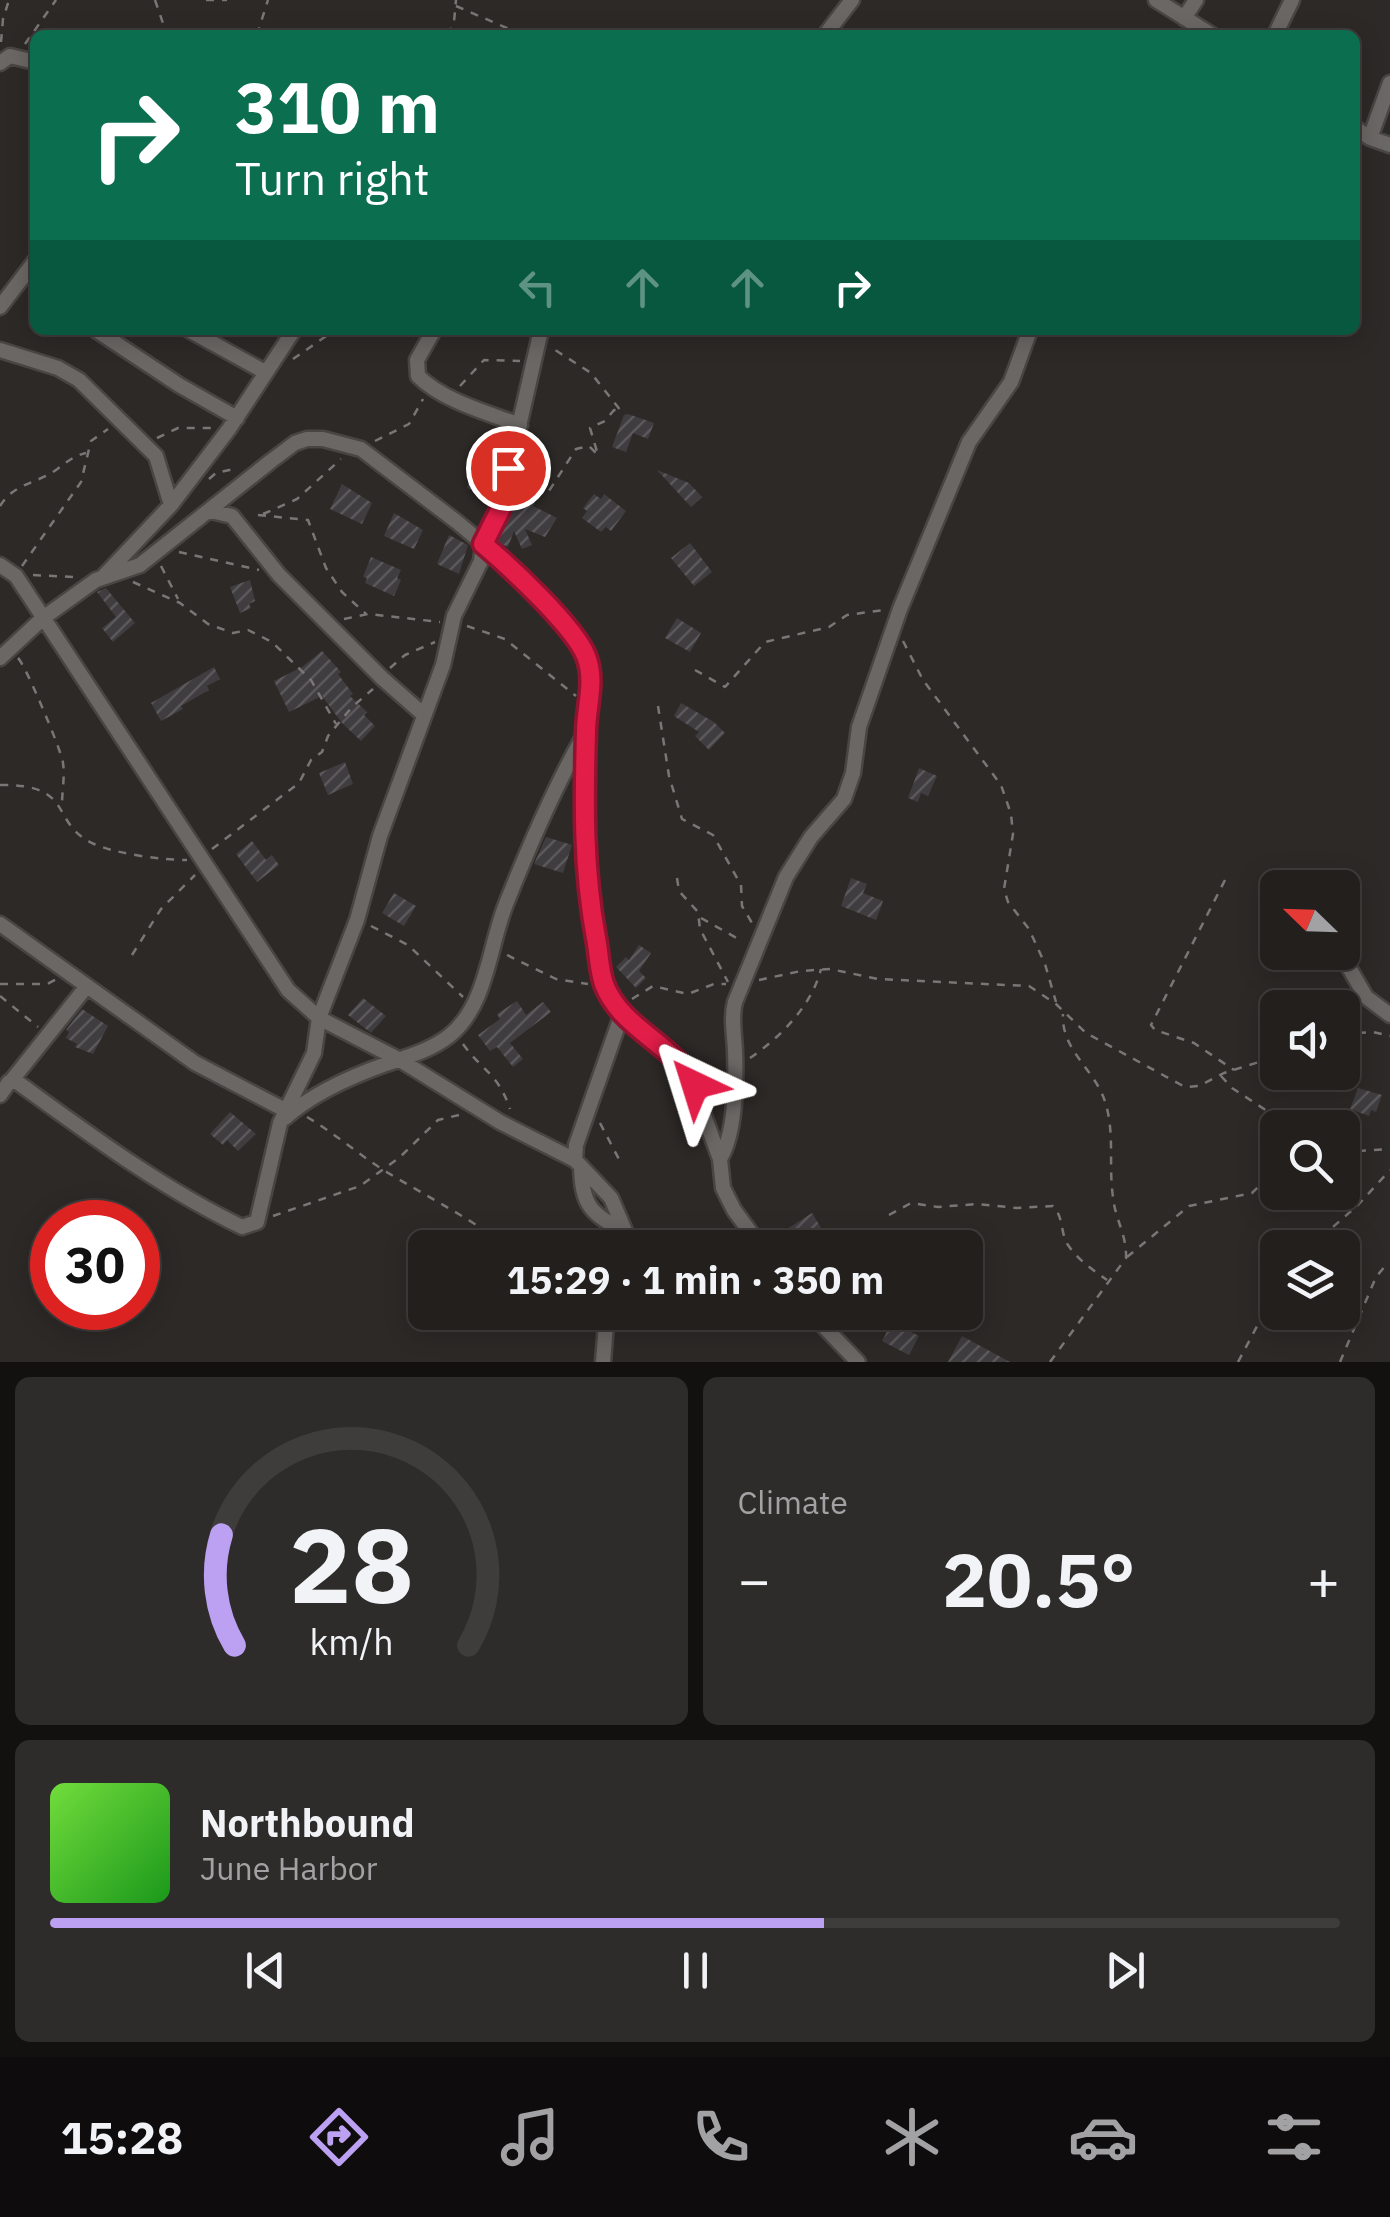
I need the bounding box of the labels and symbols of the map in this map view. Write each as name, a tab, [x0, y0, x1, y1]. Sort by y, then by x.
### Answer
pin	[466, 426, 551, 511]
north arrow	[1260, 870, 1360, 970]
position arrow	[643, 1033, 747, 1137]
speed limit sign: 30	[30, 1200, 160, 1330]

